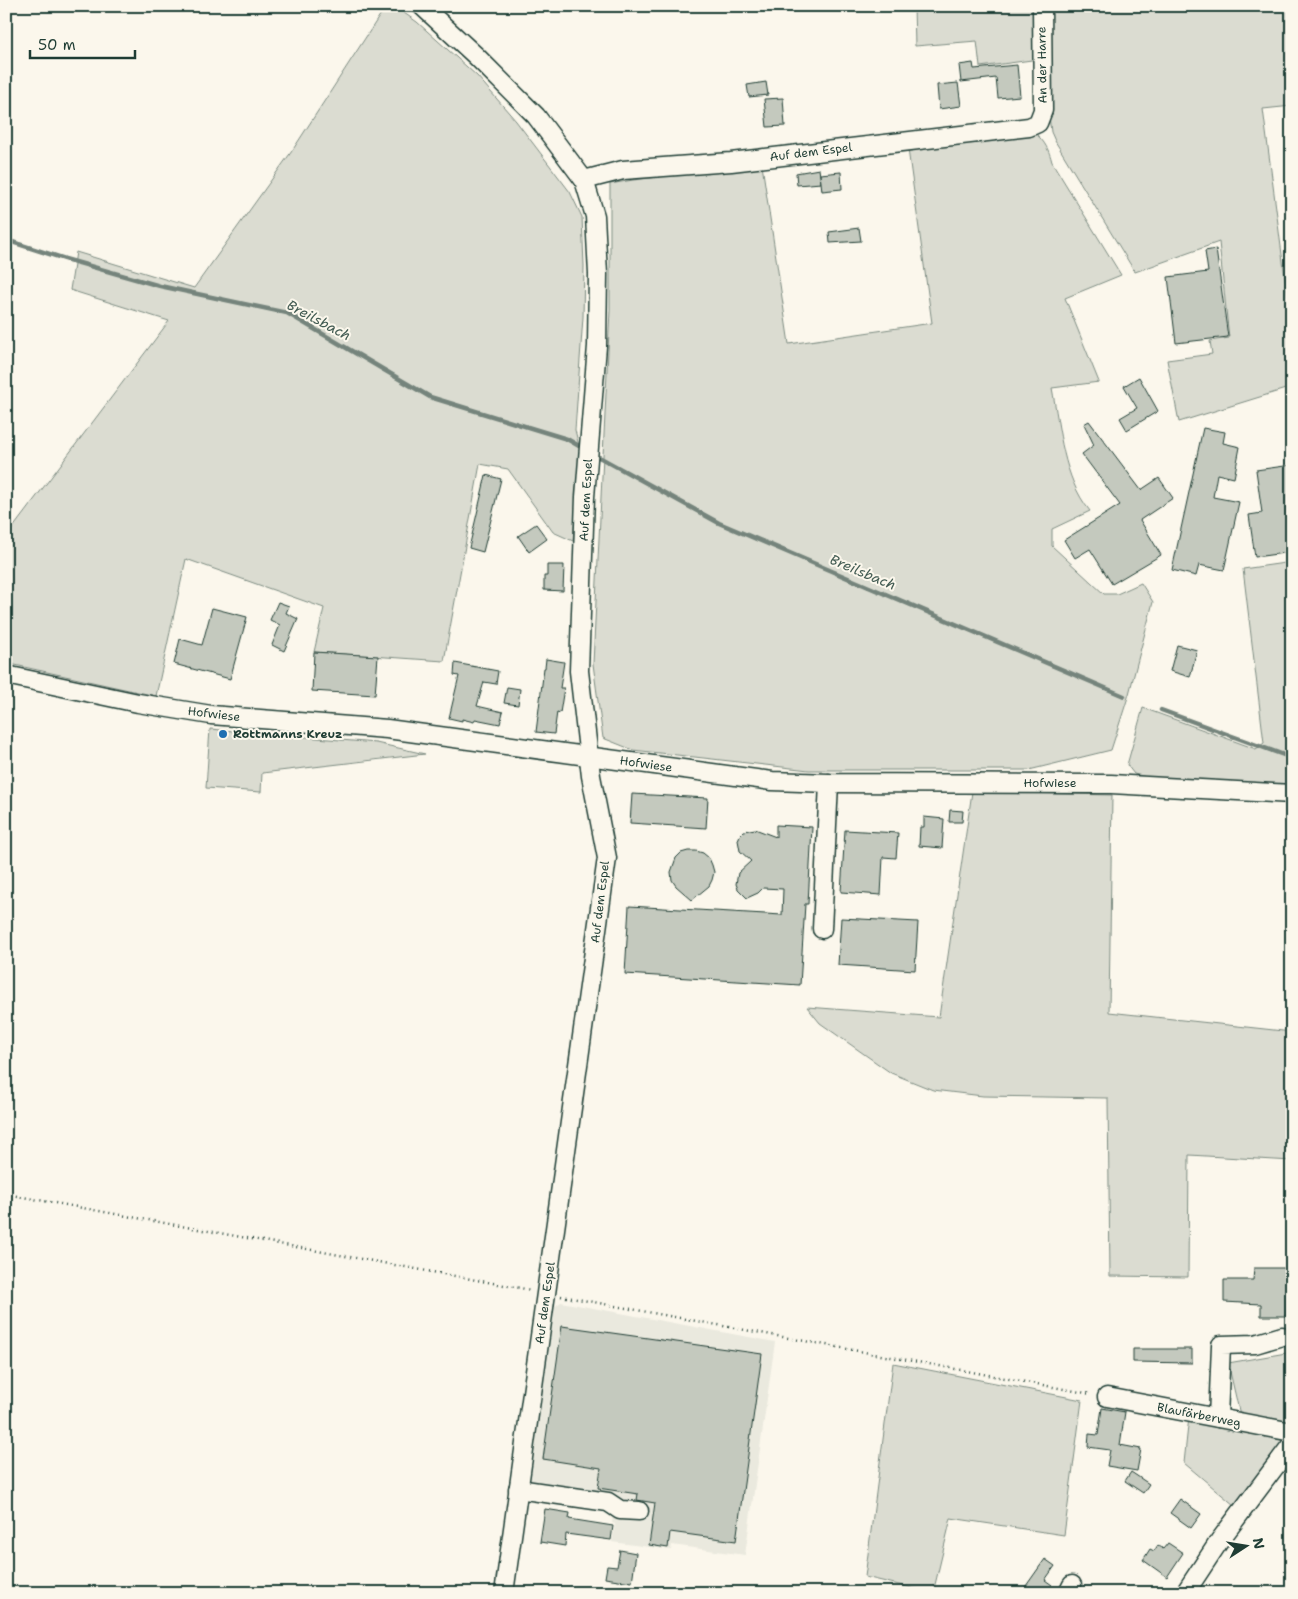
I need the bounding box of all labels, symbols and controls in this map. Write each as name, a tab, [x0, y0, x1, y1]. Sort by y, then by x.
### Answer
street label: An der Harre	[1033, 26, 1051, 104]
scale bar	[30, 28, 135, 60]
text: 50 m	[38, 35, 76, 55]
street label: Auf dem Espel	[769, 139, 853, 165]
water label: Breilsbach	[284, 296, 354, 344]
street label: Auf dem Espel	[576, 458, 596, 542]
water label: Breilsbach	[827, 550, 899, 594]
street label: Hofwiese	[187, 703, 241, 725]
place label: Rottmanns Kreuz	[233, 726, 342, 742]
marker: Rottmanns Kreuz	[217, 728, 229, 740]
street label: Hofwiese	[619, 752, 674, 776]
street label: Hofwiese	[1023, 775, 1077, 791]
street label: Auf dem Espel	[587, 860, 613, 944]
street label: Auf dem Espel	[531, 1260, 559, 1345]
street label: Blaufärberweg	[1156, 1399, 1242, 1431]
north arrow	[1220, 1522, 1270, 1572]
text: N	[1249, 1536, 1269, 1551]

